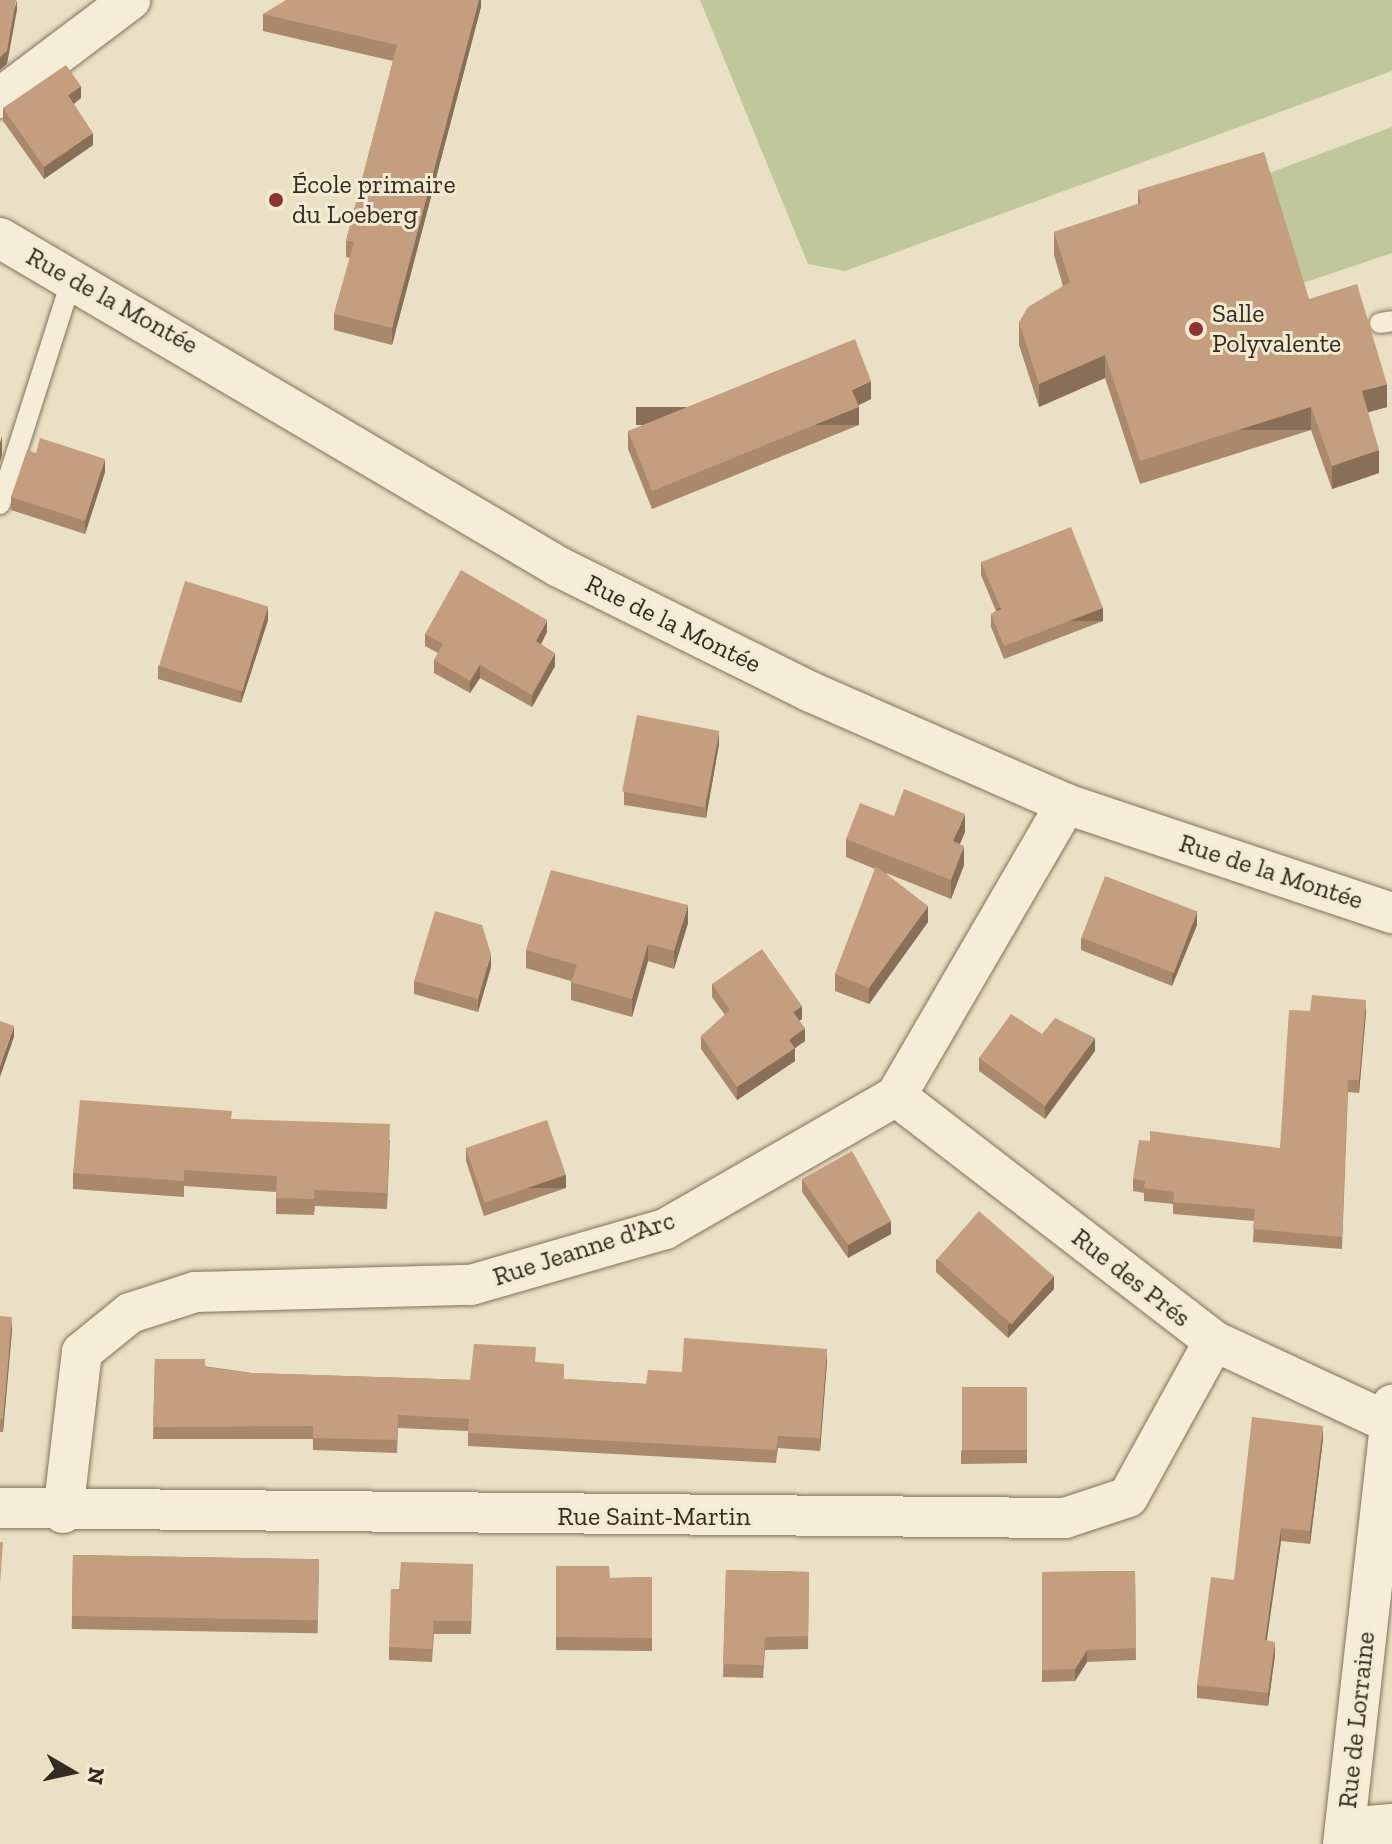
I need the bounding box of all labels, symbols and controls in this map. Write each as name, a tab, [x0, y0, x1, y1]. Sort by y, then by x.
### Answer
place label: École primaire du Loeberg	[292, 169, 456, 230]
marker: École primaire du Loeberg	[267, 191, 285, 209]
street label: Rue de la Montée	[21, 241, 203, 361]
place label: Salle Polyvalente	[1212, 298, 1341, 360]
marker: Salle Polyvalente	[1187, 320, 1205, 338]
street label: Rue de la Montée	[580, 568, 766, 680]
street label: Rue de la Montée	[1175, 828, 1367, 916]
street label: Rue Jeanne d'Arc	[489, 1205, 679, 1293]
street label: Rue des Prés	[1065, 1222, 1197, 1334]
street label: Rue Saint-Martin	[557, 1501, 751, 1533]
street label: Rue de Lorraine	[1332, 1630, 1382, 1810]
north arrow	[32, 1732, 112, 1812]
text: N	[82, 1765, 111, 1786]

